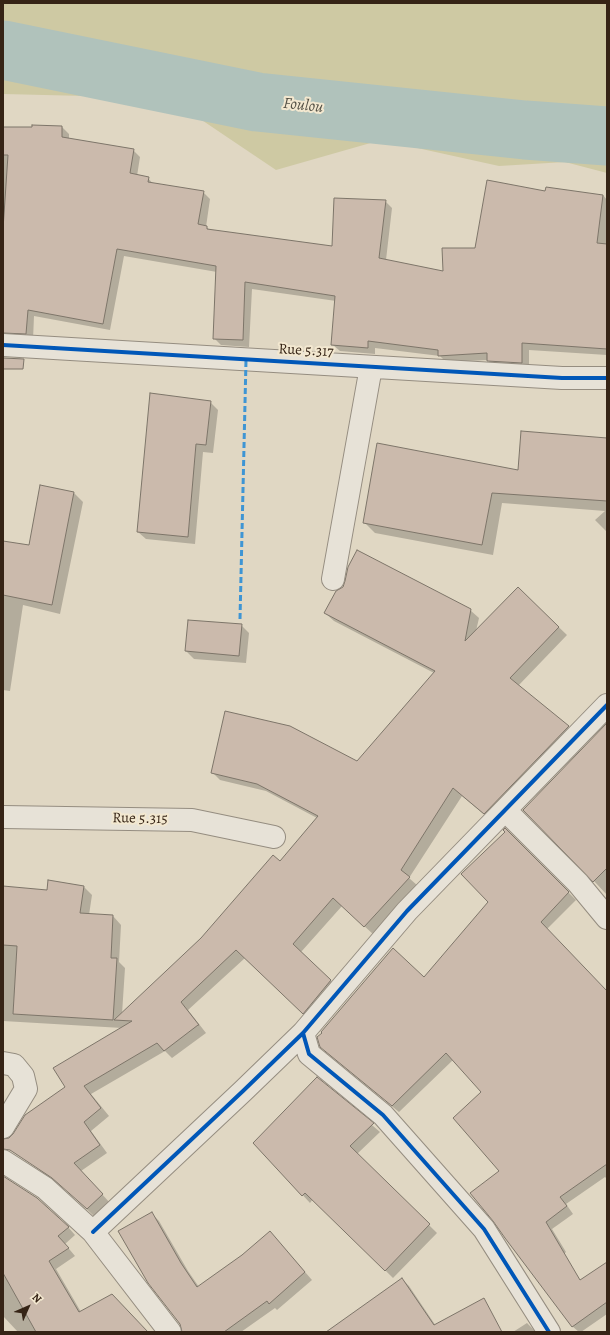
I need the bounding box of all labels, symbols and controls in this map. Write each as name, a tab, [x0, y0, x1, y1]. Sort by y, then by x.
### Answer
water label: Foulou	[282, 94, 324, 118]
street label: Rue 5.317	[278, 341, 334, 361]
street label: Rue 5.315	[112, 810, 168, 828]
north arrow	[8, 1287, 48, 1327]
text: N	[29, 1290, 45, 1306]

